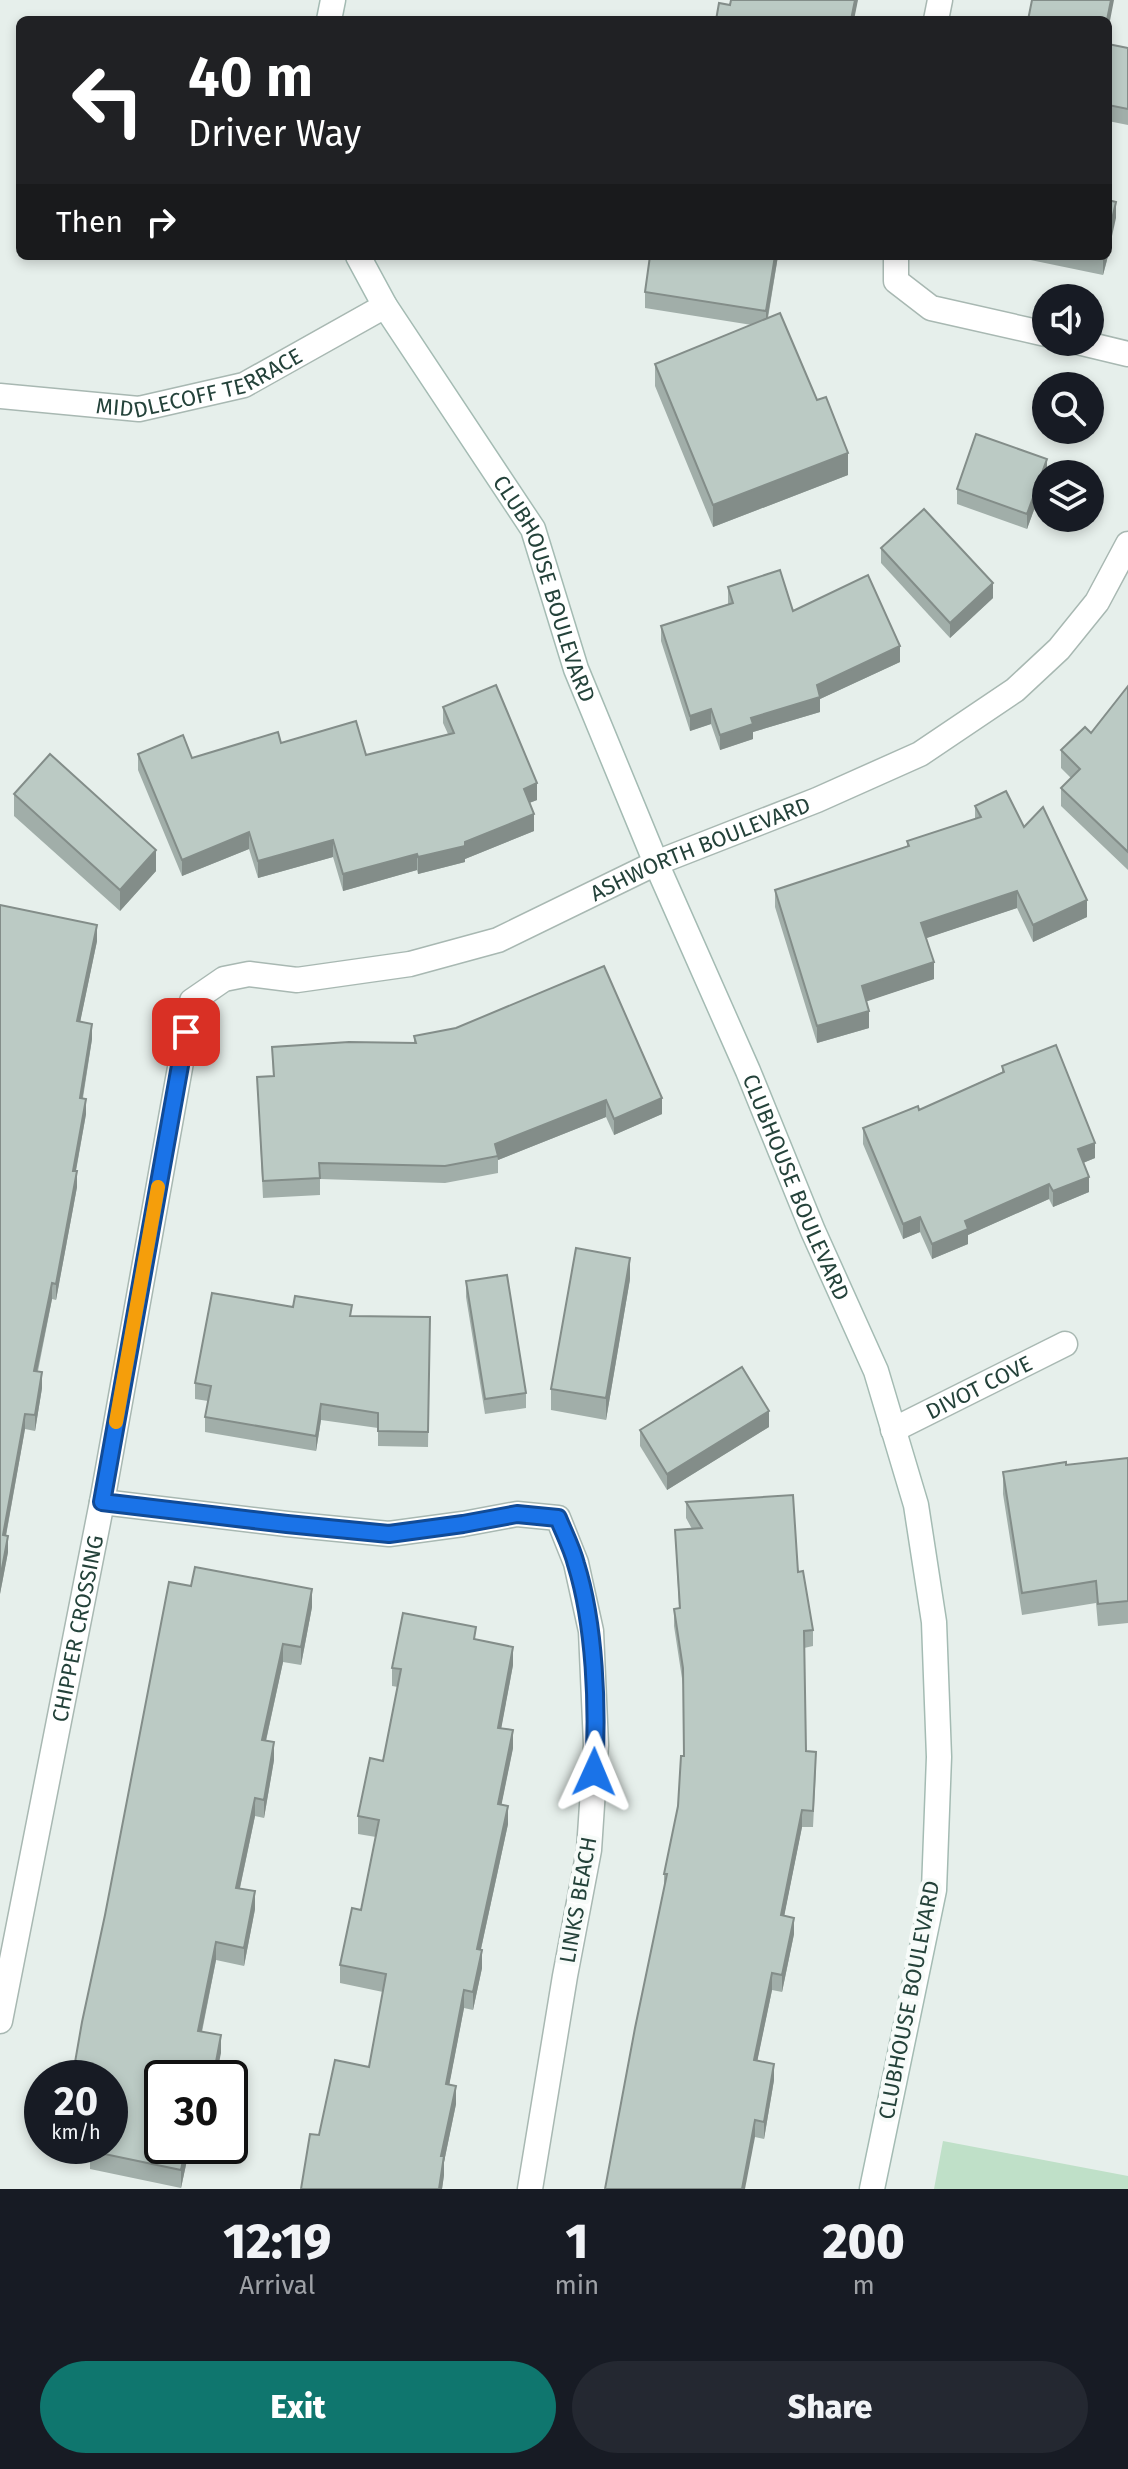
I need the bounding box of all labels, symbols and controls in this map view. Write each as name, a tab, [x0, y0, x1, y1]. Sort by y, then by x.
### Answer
text: 40 m	[188, 44, 313, 111]
icon: left	[56, 48, 160, 152]
text: Driver Way	[188, 112, 361, 156]
icon: right	[139, 200, 183, 244]
text: Then	[56, 204, 123, 240]
map controls	[1032, 284, 1104, 532]
button: sound	[1032, 284, 1104, 356]
street label: MIDDLECOFF TERRACE	[95, 342, 307, 423]
button: search	[1032, 372, 1104, 444]
button: layers	[1032, 460, 1104, 532]
street label: CLUBHOUSE BOULEVARD	[488, 470, 602, 706]
street label: ASHWORTH BOULEVARD	[586, 791, 814, 907]
pin	[152, 998, 220, 1066]
icon: arrive	[164, 1010, 208, 1054]
street label: CLUBHOUSE BOULEVARD	[737, 1070, 856, 1305]
street label: DIVOT COVE	[921, 1349, 1037, 1425]
street label: CHIPPER CROSSING	[46, 1533, 109, 1724]
position arrow	[552, 1730, 636, 1814]
street label: LINKS BEACH	[554, 1835, 602, 1965]
street label: CLUBHOUSE BOULEVARD	[873, 1878, 945, 2122]
speed limit sign: 30	[144, 2060, 248, 2164]
text: 20	[54, 2078, 98, 2126]
text: km/h	[51, 2120, 101, 2144]
text: 12:19	[223, 2213, 331, 2271]
text: 1	[566, 2213, 588, 2271]
text: 200	[823, 2213, 905, 2271]
text: Arrival	[239, 2270, 315, 2301]
text: min	[554, 2270, 599, 2301]
text: m	[852, 2270, 875, 2301]
button: Exit	[40, 2361, 556, 2453]
button: Share	[572, 2361, 1088, 2453]

